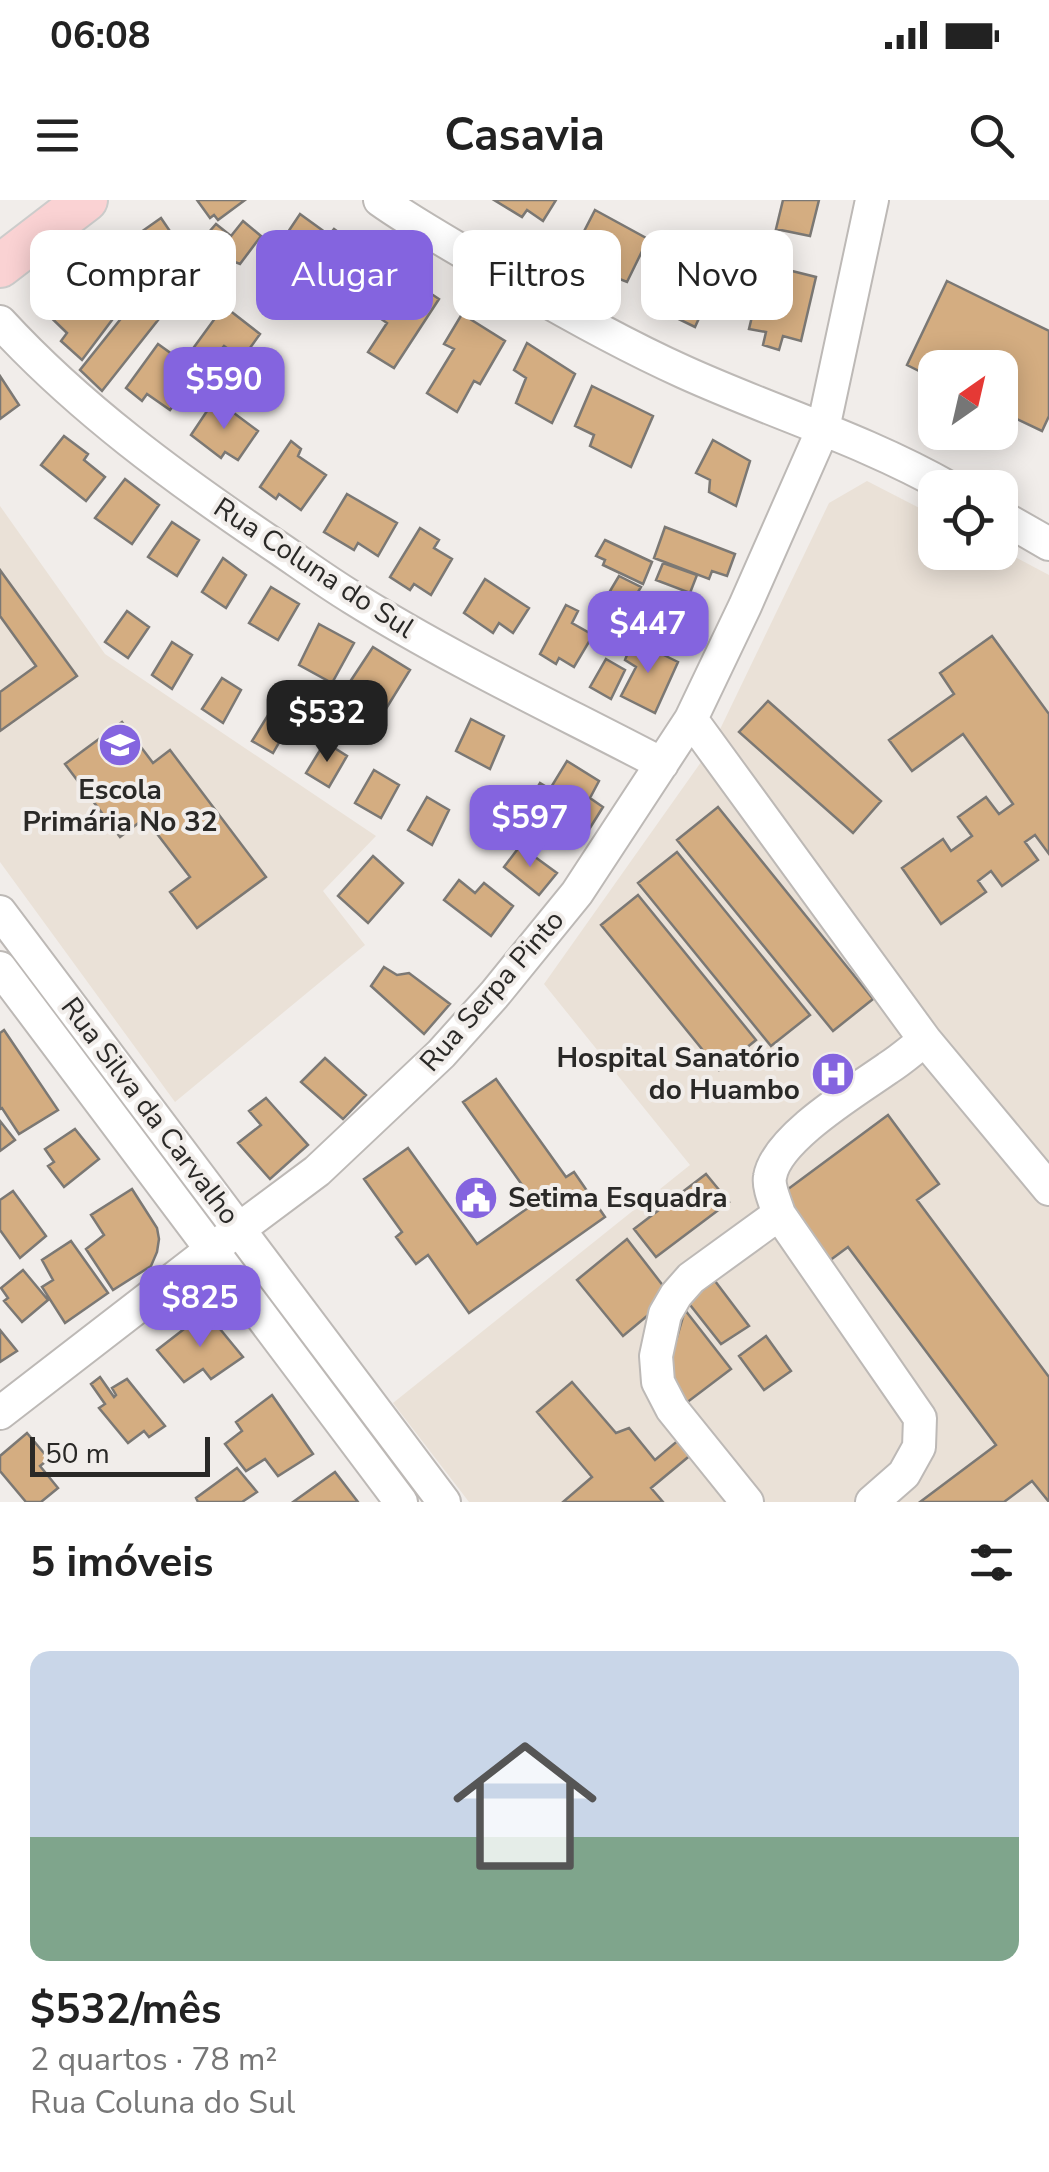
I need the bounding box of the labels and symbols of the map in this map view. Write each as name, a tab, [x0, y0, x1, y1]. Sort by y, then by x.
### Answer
pin: $590	[165, 347, 283, 432]
north arrow	[918, 350, 1018, 450]
street label: Rua Coluna do Sul	[206, 489, 422, 648]
pin: $447	[589, 591, 707, 676]
pin: $532	[268, 680, 386, 765]
school or university icon: Escola Primária No 32	[97, 722, 143, 768]
place label: Escola Primária No 32	[22, 771, 218, 841]
pin: $597	[471, 785, 589, 870]
street label: Rua Serpa Pinto	[411, 902, 573, 1080]
street label: Rua Silva da Carvalho	[52, 990, 248, 1232]
place label: Hospital Sanatório do Huambo	[556, 1039, 800, 1109]
hospital icon: Hospital Sanatório do Huambo	[810, 1051, 856, 1097]
public building icon: Setima Esquadra	[453, 1175, 499, 1221]
place label: Setima Esquadra	[508, 1179, 728, 1217]
pin: $825	[141, 1265, 259, 1350]
scale bar	[30, 1432, 210, 1476]

